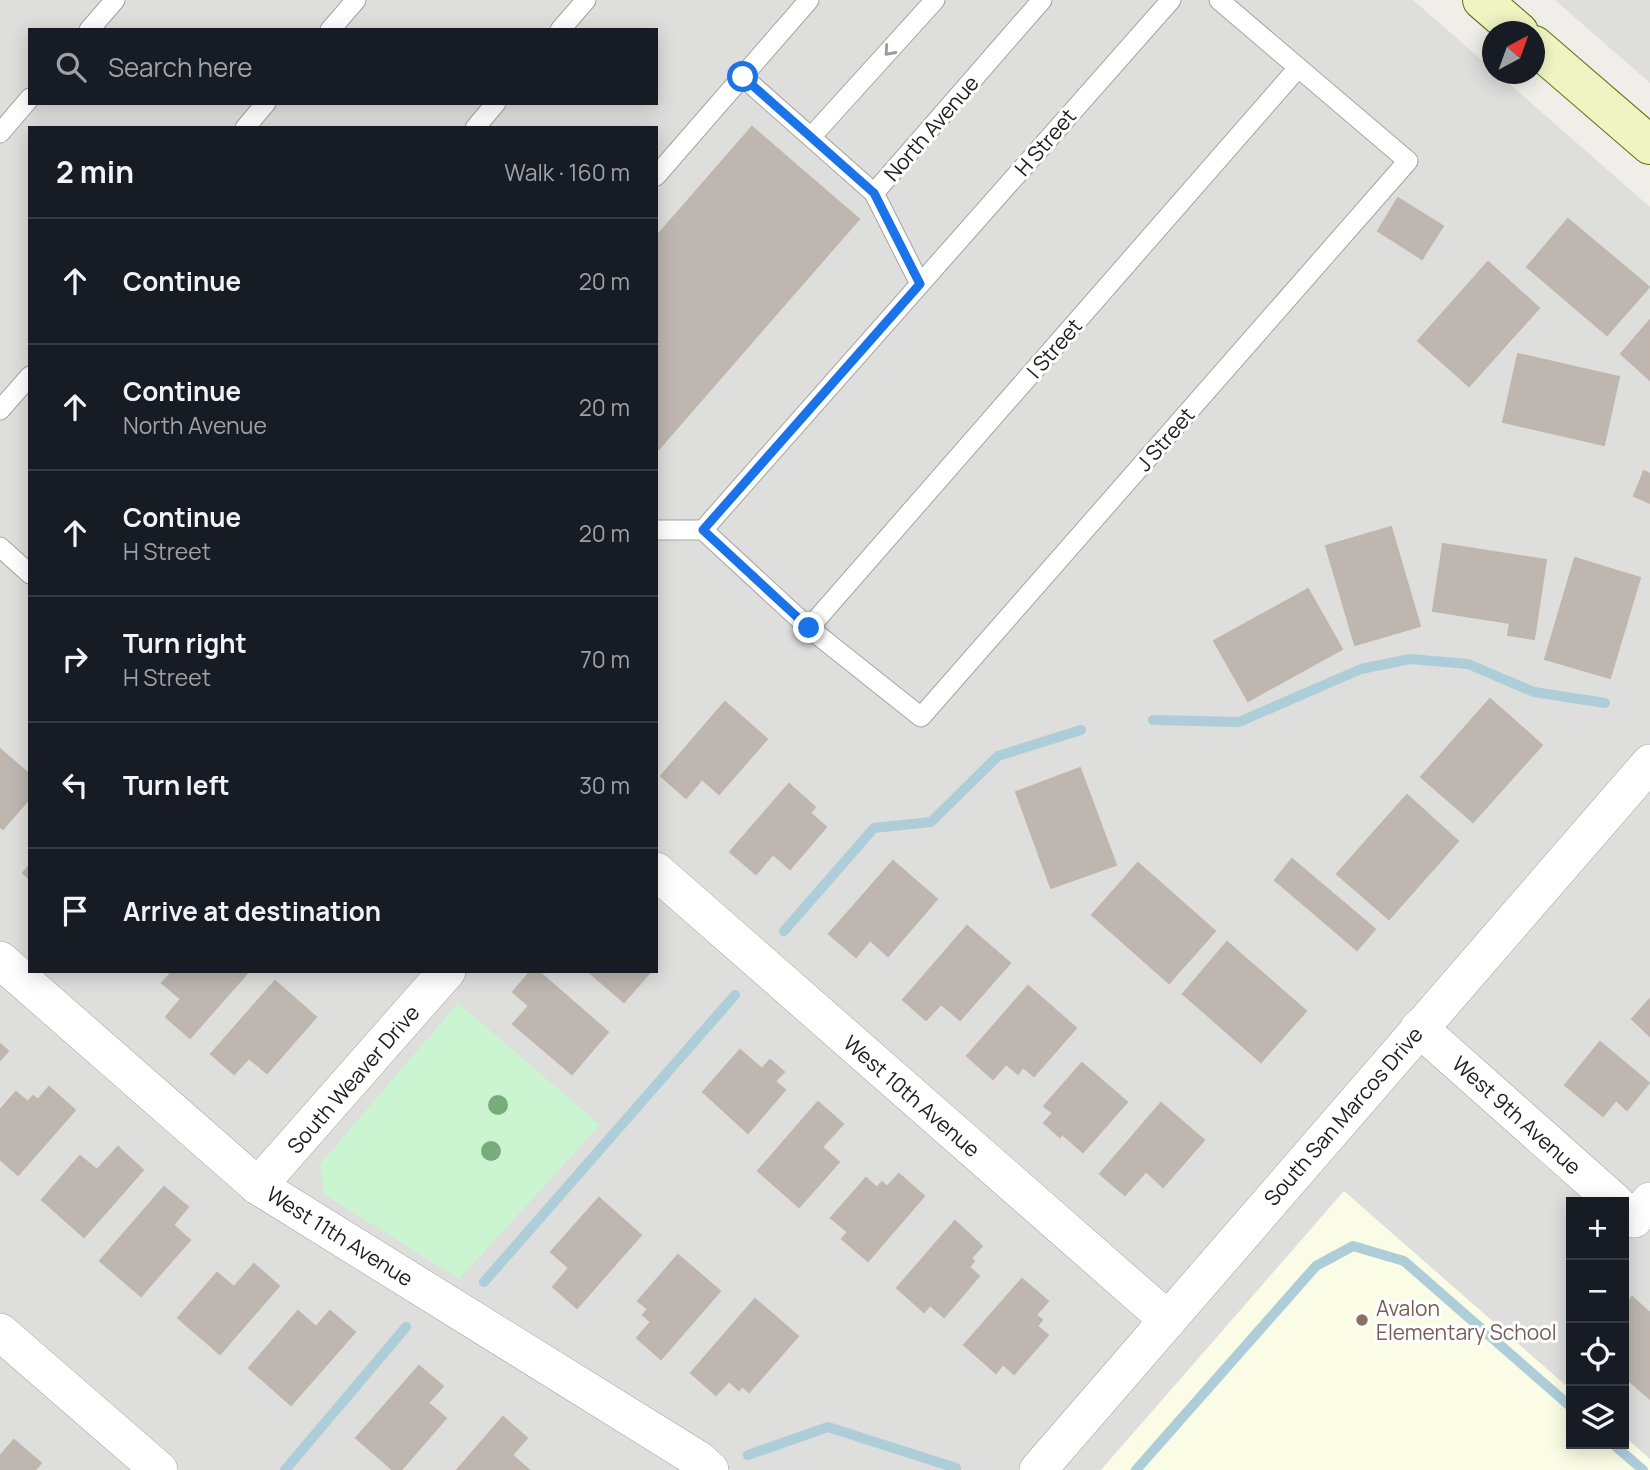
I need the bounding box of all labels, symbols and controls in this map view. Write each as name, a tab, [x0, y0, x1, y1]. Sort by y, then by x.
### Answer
north arrow	[1482, 21, 1545, 84]
search box	[28, 28, 658, 105]
one-way arrow	[885, 43, 897, 56]
icon: search	[52, 48, 90, 86]
text: Search here	[108, 49, 253, 85]
route start	[727, 61, 758, 92]
street label: North Avenue	[877, 69, 985, 187]
street label: H Street	[1008, 103, 1082, 181]
text: 2 min	[56, 151, 134, 192]
text: Walk · 160 m	[504, 156, 630, 188]
icon: ahead	[56, 262, 94, 300]
text: Continue	[123, 263, 241, 299]
text: 20 m	[579, 265, 630, 297]
street label: I Street	[1020, 312, 1088, 384]
text: Continue	[123, 373, 241, 409]
icon: ahead	[56, 388, 94, 426]
text: 20 m	[579, 391, 630, 423]
street label: J Street	[1130, 401, 1200, 477]
text: North Avenue	[123, 409, 267, 441]
text: Continue	[123, 499, 241, 535]
icon: ahead	[56, 514, 94, 552]
text: 20 m	[579, 517, 630, 549]
text: H Street	[123, 535, 211, 567]
route end	[793, 612, 824, 643]
text: Turn right	[123, 625, 247, 661]
icon: right	[56, 640, 94, 678]
text: 70 m	[580, 643, 630, 675]
text: H Street	[123, 661, 211, 693]
icon: left	[56, 766, 94, 804]
text: Turn left	[123, 767, 230, 803]
text: 30 m	[579, 769, 630, 801]
icon: arrive	[56, 892, 94, 930]
text: Arrive at destination	[123, 893, 381, 929]
street label: South Weaver Drive	[281, 999, 425, 1159]
street label: South San Marcos Drive	[1257, 1020, 1429, 1212]
street label: West 10th Avenue	[838, 1029, 986, 1163]
street label: West 9th Avenue	[1447, 1050, 1587, 1180]
street label: West 11th Avenue	[261, 1180, 419, 1292]
map controls	[1566, 1197, 1629, 1449]
button: +	[1566, 1197, 1629, 1260]
button: −	[1566, 1260, 1629, 1323]
place label: Avalon Elementary School	[1376, 1294, 1557, 1346]
marker: Avalon Elementary School	[1354, 1312, 1370, 1328]
button: locate	[1566, 1323, 1629, 1386]
button: layers	[1566, 1386, 1629, 1449]

